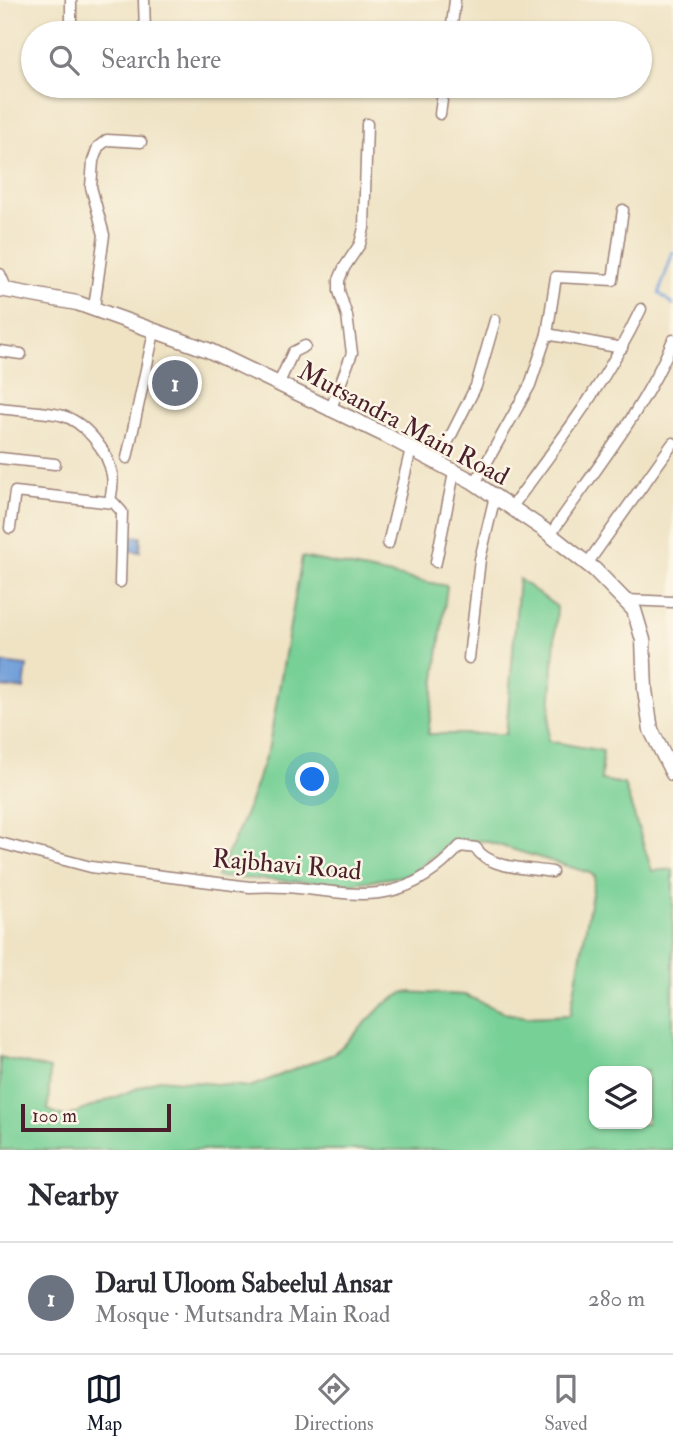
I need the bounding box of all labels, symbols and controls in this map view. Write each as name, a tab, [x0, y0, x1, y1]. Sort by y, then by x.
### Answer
search box	[21, 21, 652, 98]
icon: search	[45, 41, 83, 79]
text: Search here	[101, 44, 221, 76]
street label: Mutsandra Main Road	[293, 355, 515, 493]
pin: 1	[152, 357, 198, 409]
your location	[295, 762, 329, 796]
street label: Rajbhavi Road	[211, 843, 363, 887]
map controls	[589, 1066, 652, 1129]
button: layers	[589, 1066, 652, 1129]
scale bar	[21, 1101, 172, 1133]
text: 100 m	[32, 1104, 77, 1128]
text: Nearby	[28, 1177, 118, 1214]
text: Darul Uloom Sabeelul Ansar	[95, 1268, 392, 1300]
text: 1	[47, 1284, 55, 1313]
text: 280 m	[588, 1284, 645, 1313]
text: Mosque · Mutsandra Main Road	[95, 1300, 390, 1329]
tab: Map	[85, 1370, 123, 1436]
tab: Directions	[294, 1370, 374, 1436]
tab: Saved	[544, 1370, 588, 1436]

